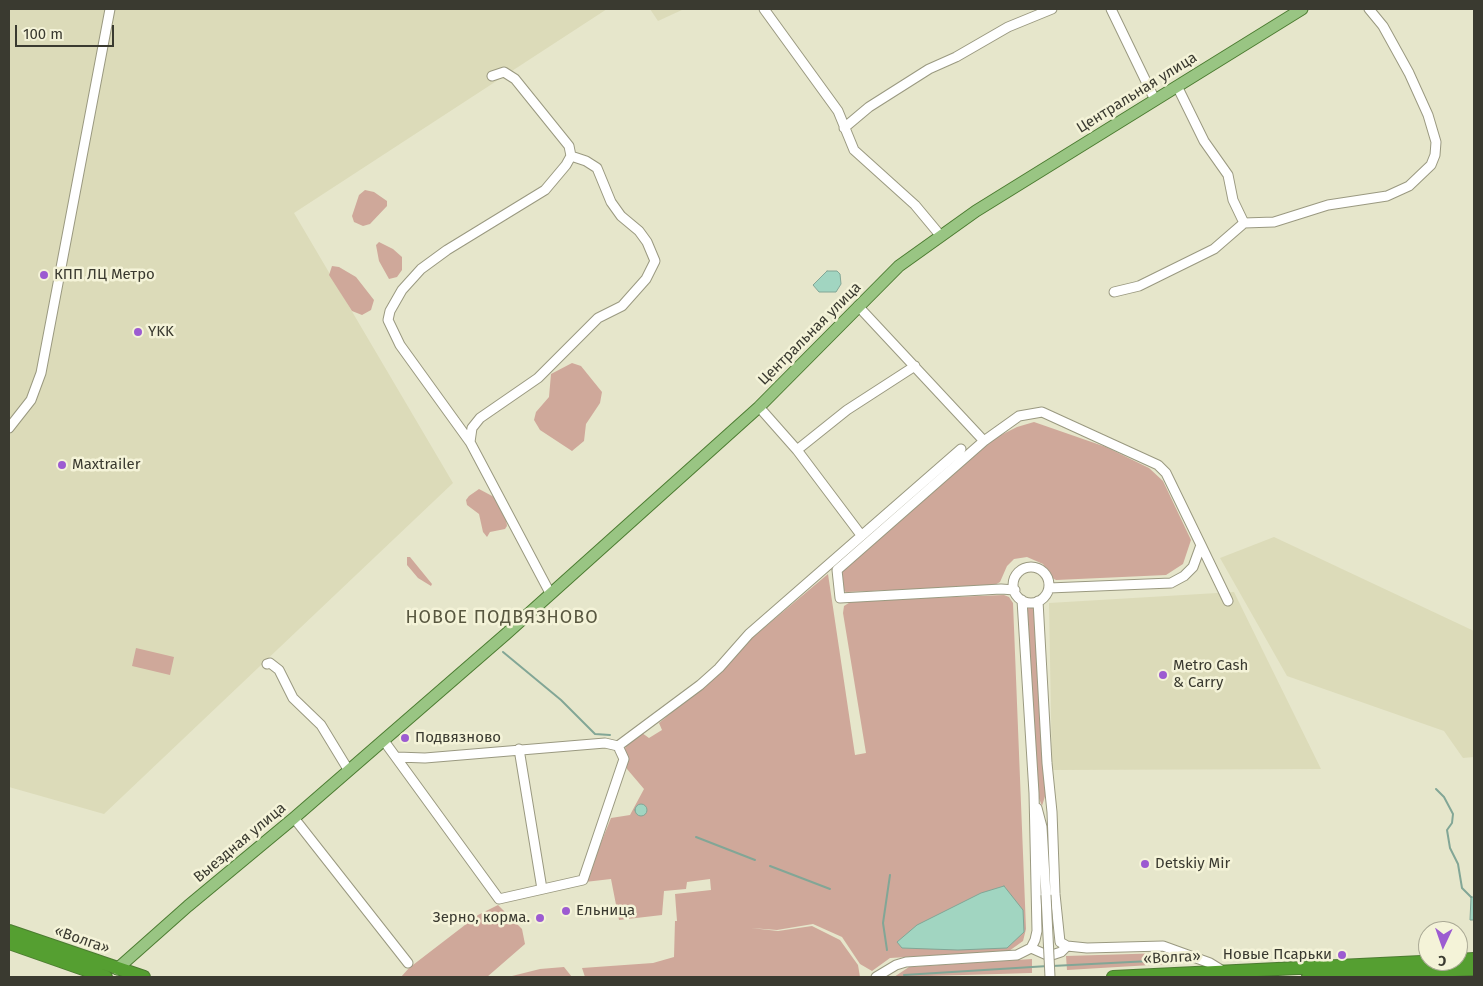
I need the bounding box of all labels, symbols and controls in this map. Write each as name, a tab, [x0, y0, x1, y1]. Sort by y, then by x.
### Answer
scale bar	[18, 15, 116, 47]
text: 100 m	[23, 25, 63, 43]
street label: Центральная улица	[1074, 49, 1200, 137]
place label: КПП ЛЦ Метро	[54, 266, 155, 284]
marker: КПП ЛЦ Метро	[38, 269, 50, 281]
street label: Центральная улица	[755, 279, 865, 389]
place label: YKK	[148, 323, 174, 341]
marker: YKK	[132, 326, 144, 338]
place label: Maxtrailer	[72, 456, 140, 474]
marker: Maxtrailer	[56, 459, 68, 471]
district label: НОВОЕ ПОДВЯЗНОВО	[403, 607, 601, 629]
place label: Metro Cash & Carry	[1173, 657, 1248, 692]
marker: Metro Cash & Carry	[1157, 669, 1169, 681]
place label: Подвязново	[415, 729, 501, 747]
marker: Подвязново	[399, 732, 411, 744]
street label: Выездная улица	[190, 799, 290, 887]
place label: Detskiy Mir	[1155, 855, 1230, 873]
marker: Detskiy Mir	[1139, 858, 1151, 870]
place label: Ельница	[576, 902, 635, 920]
marker: Ельница	[560, 905, 572, 917]
place label: Зерно, корма.	[433, 909, 530, 927]
marker: Зерно, корма.	[534, 912, 546, 924]
north arrow	[1418, 921, 1468, 971]
street label: «Волга»	[52, 922, 112, 958]
place label: Новые Псарьки	[1223, 946, 1332, 964]
street label: «Волга»	[1143, 948, 1201, 968]
marker: Новые Псарьки	[1336, 949, 1348, 961]
text: С	[1438, 952, 1447, 969]

